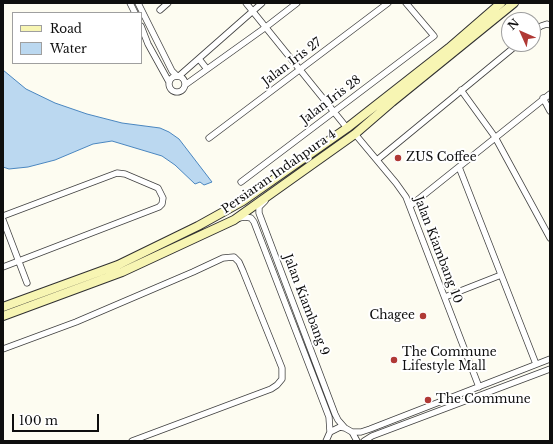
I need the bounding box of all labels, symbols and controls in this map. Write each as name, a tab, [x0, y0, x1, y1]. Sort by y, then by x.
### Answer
legend	[12, 12, 142, 64]
north arrow	[501, 12, 541, 52]
text: N	[505, 16, 522, 33]
text: Road	[50, 21, 82, 36]
street label: Jalan Iris 27	[260, 35, 324, 89]
text: Water	[50, 41, 87, 56]
street label: Jalan Iris 28	[298, 73, 364, 127]
street label: Persiaran Indahpura 4	[219, 127, 339, 217]
place label: ZUS Coffee	[406, 151, 477, 165]
marker: ZUS Coffee	[393, 153, 403, 163]
street label: Jalan Kiambang 10	[411, 194, 465, 306]
street label: Jalan Kiambang 9	[280, 252, 332, 358]
place label: Chagee	[370, 309, 415, 323]
marker: Chagee	[418, 311, 428, 321]
place label: The Commune Lifestyle Mall	[402, 346, 497, 374]
marker: The Commune Lifestyle Mall	[389, 355, 399, 365]
place label: The Commune	[436, 393, 531, 407]
marker: The Commune	[423, 395, 433, 405]
scale bar	[14, 406, 101, 432]
text: 100 m	[19, 413, 58, 428]

